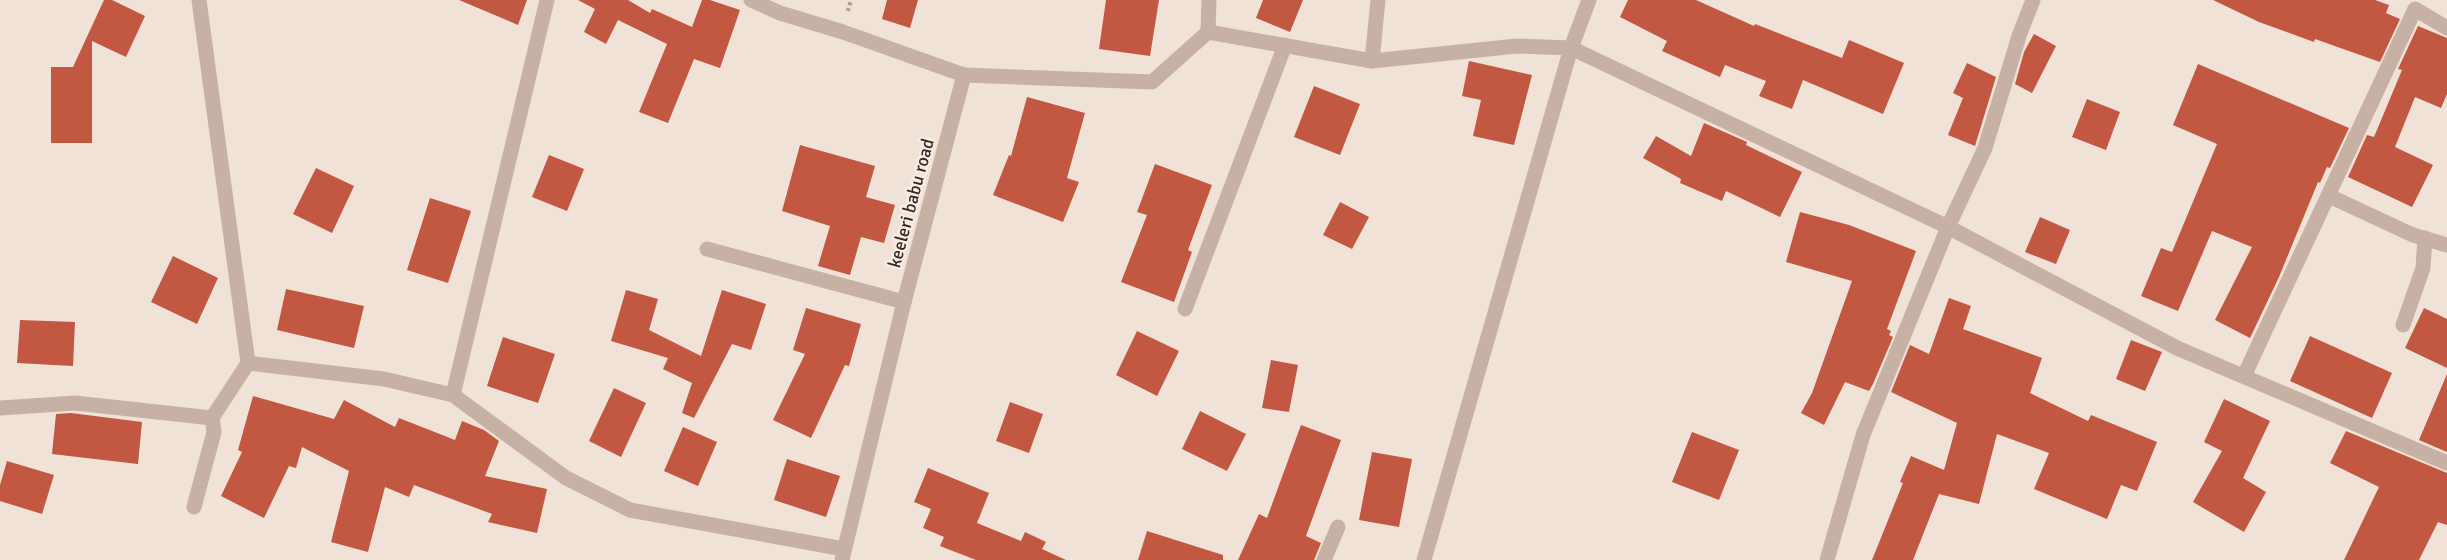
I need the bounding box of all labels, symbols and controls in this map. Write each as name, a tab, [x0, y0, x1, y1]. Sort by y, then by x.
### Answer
street label: keeleri babu road	[883, 136, 939, 270]

